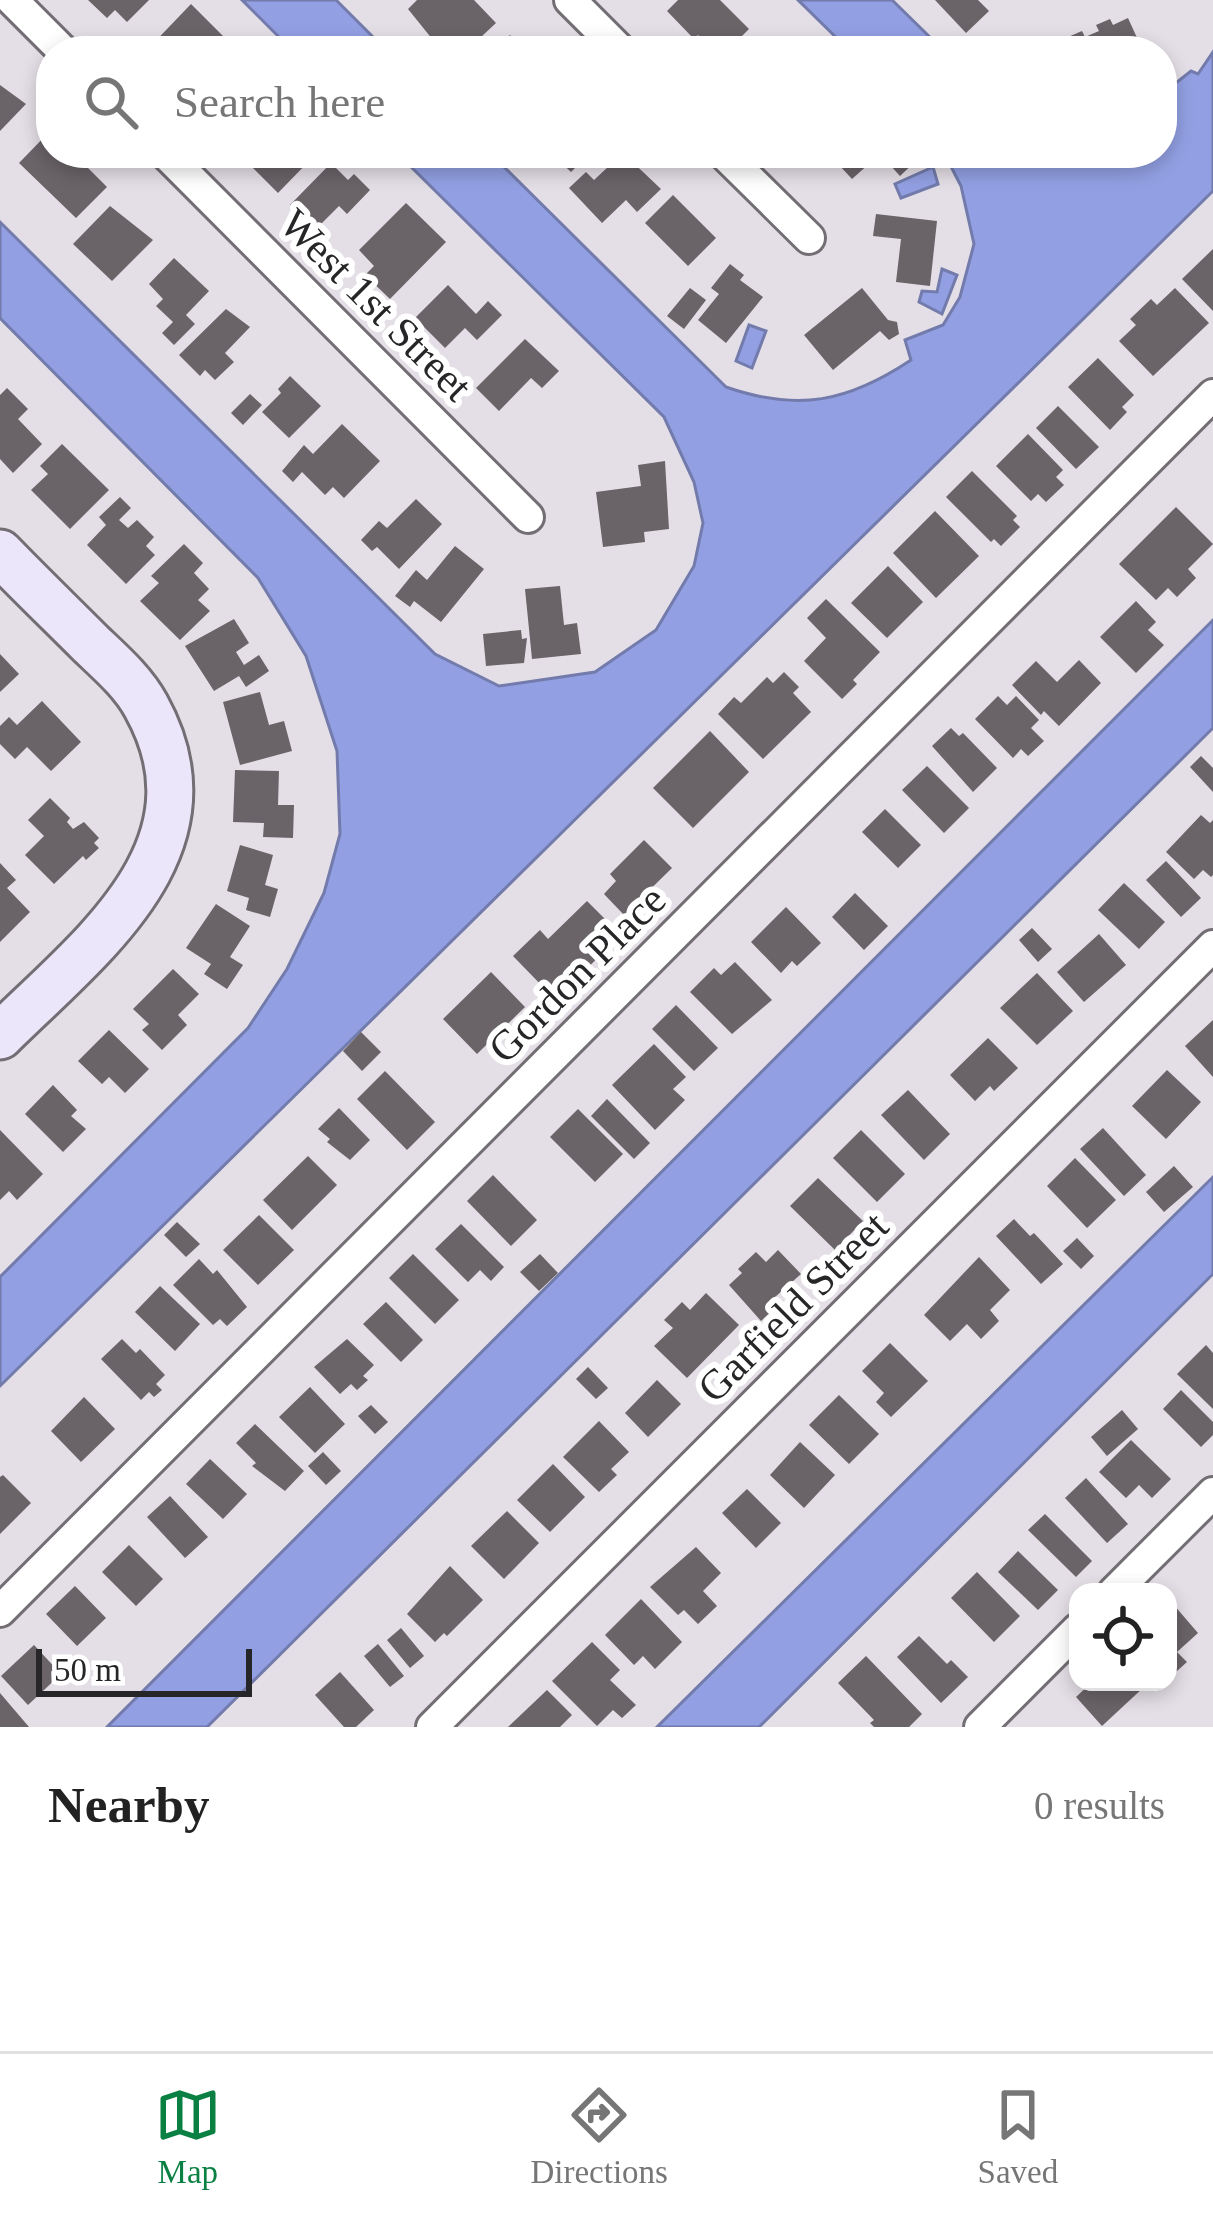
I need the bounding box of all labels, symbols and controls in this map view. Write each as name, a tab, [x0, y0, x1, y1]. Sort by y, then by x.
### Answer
search box	[36, 36, 1177, 168]
icon: search	[78, 69, 144, 135]
text: Search here	[174, 77, 385, 127]
street label: West 1st Street	[271, 200, 481, 410]
street label: Gordon Place	[479, 876, 675, 1072]
street label: Garfield Street	[689, 1203, 897, 1411]
map controls	[1069, 1583, 1177, 1691]
button: locate	[1069, 1583, 1177, 1691]
scale bar	[36, 1643, 252, 1696]
text: 50 m	[54, 1652, 121, 1688]
text: Nearby	[48, 1777, 209, 1833]
text: 0 results	[1034, 1784, 1165, 1827]
tab: Map	[155, 2082, 221, 2191]
tab: Directions	[530, 2082, 668, 2191]
tab: Saved	[978, 2082, 1058, 2191]

